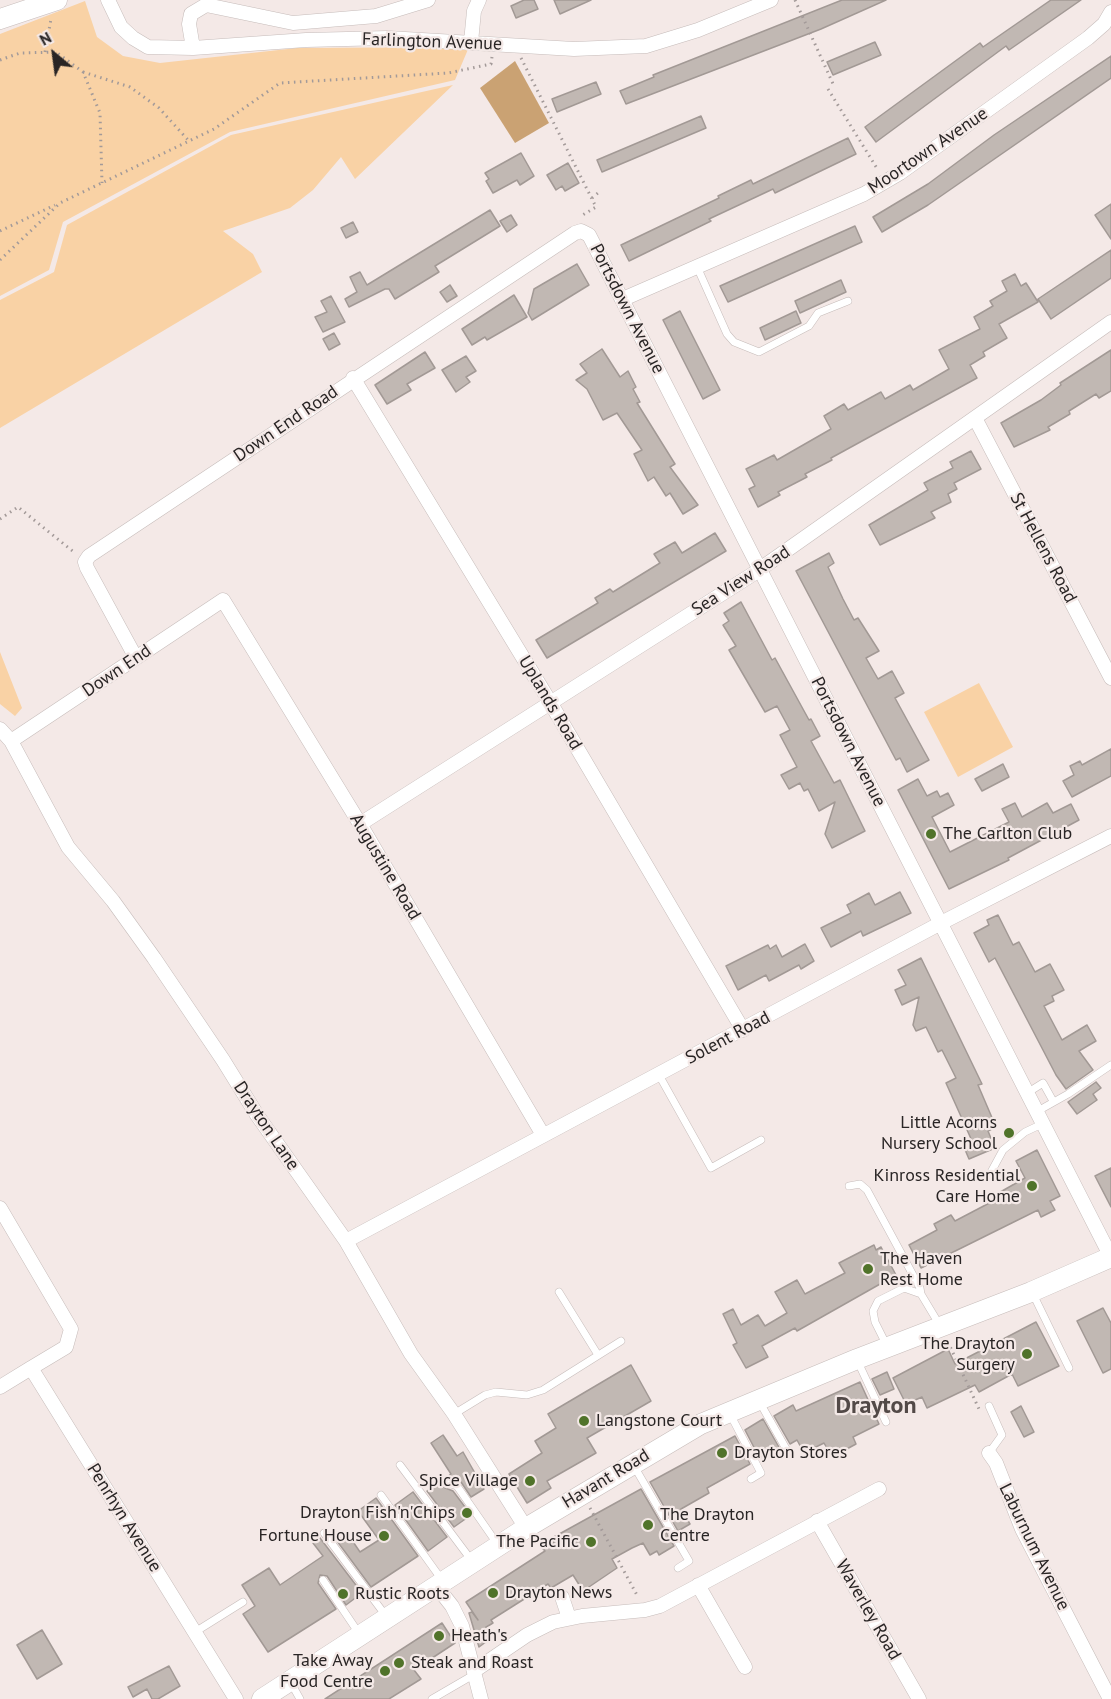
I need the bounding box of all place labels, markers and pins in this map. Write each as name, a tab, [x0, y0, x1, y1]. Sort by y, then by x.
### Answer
place label: The Carlton Club	[943, 823, 1072, 845]
marker: The Carlton Club	[924, 827, 938, 841]
place label: Little Acorns Nursery School	[881, 1112, 997, 1154]
marker: Little Acorns Nursery School	[1002, 1126, 1016, 1140]
place label: Kinross Residential Care Home	[873, 1165, 1020, 1208]
marker: Kinross Residential Care Home	[1025, 1179, 1039, 1193]
place label: The Haven Rest Home	[880, 1248, 963, 1290]
marker: The Haven Rest Home	[861, 1262, 875, 1276]
place label: The Drayton Surgery	[921, 1333, 1015, 1376]
marker: The Drayton Surgery	[1020, 1347, 1034, 1361]
place label: Langstone Court	[596, 1410, 722, 1432]
marker: Langstone Court	[577, 1414, 591, 1428]
place label: Drayton Stores	[734, 1442, 847, 1464]
marker: Drayton Stores	[715, 1446, 729, 1460]
place label: Spice Village	[419, 1470, 518, 1492]
marker: Spice Village	[523, 1474, 537, 1488]
place label: Drayton Fish'n'Chips	[300, 1502, 455, 1524]
place label: The Drayton Centre	[660, 1504, 754, 1546]
marker: Drayton Fish'n'Chips	[460, 1506, 474, 1520]
marker: The Drayton Centre	[641, 1518, 655, 1532]
place label: Fortune House	[259, 1525, 372, 1547]
marker: Fortune House	[377, 1529, 391, 1543]
place label: The Pacific	[496, 1531, 579, 1553]
marker: The Pacific	[584, 1535, 598, 1549]
place label: Drayton News	[505, 1582, 612, 1604]
place label: Rustic Roots	[355, 1583, 449, 1605]
marker: Drayton News	[486, 1586, 500, 1600]
marker: Rustic Roots	[336, 1587, 350, 1601]
place label: Heath's	[451, 1625, 508, 1647]
marker: Heath's	[432, 1629, 446, 1643]
place label: Take Away Food Centre	[280, 1650, 373, 1692]
place label: Steak and Roast	[411, 1652, 533, 1674]
marker: Steak and Roast	[392, 1656, 406, 1670]
marker: Take Away Food Centre	[378, 1664, 392, 1678]

